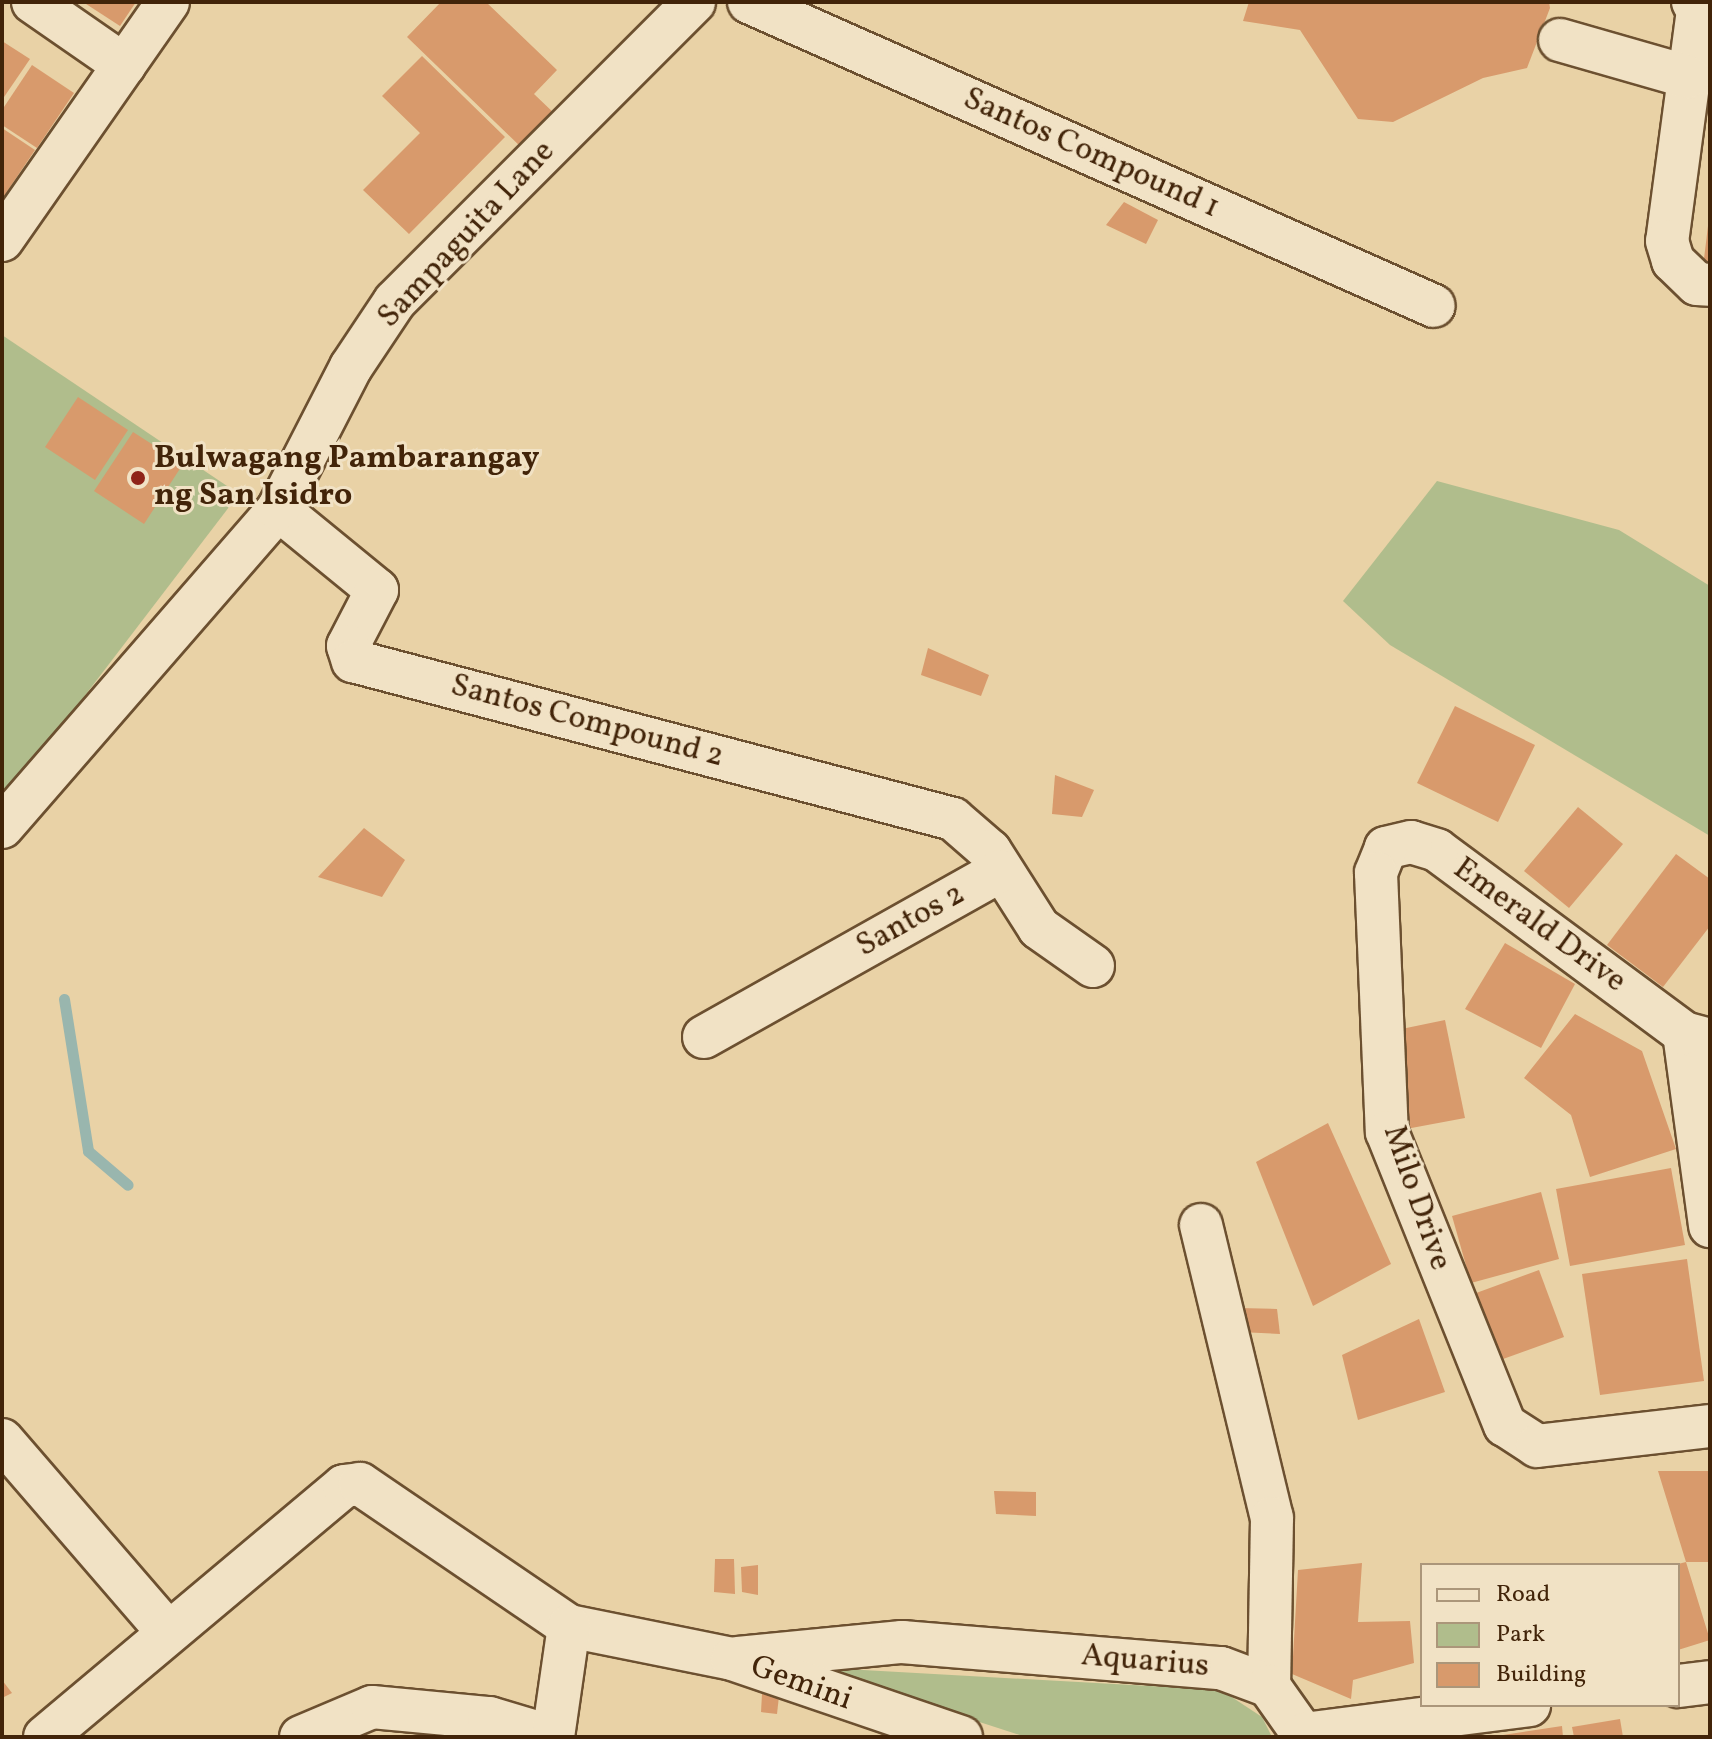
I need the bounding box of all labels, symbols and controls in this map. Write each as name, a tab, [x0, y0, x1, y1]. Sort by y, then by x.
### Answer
street label: Santos Compound 1	[957, 80, 1225, 228]
street label: Sampaguita Lane	[370, 133, 564, 337]
place label: Bulwagang Pambarangay ng San Isidro	[154, 441, 540, 516]
marker: Bulwagang Pambarangay ng San Isidro	[129, 469, 147, 487]
street label: Santos Compound 2	[446, 667, 728, 777]
street label: Emerald Drive	[1445, 850, 1633, 1002]
street label: Santos 2	[850, 876, 972, 966]
street label: Milo Drive	[1373, 1121, 1459, 1275]
legend	[1420, 1563, 1680, 1707]
text: Road	[1496, 1578, 1550, 1612]
text: Park	[1496, 1618, 1545, 1652]
street label: Aquarius	[1080, 1637, 1210, 1687]
street label: Gemini	[745, 1648, 857, 1720]
text: Building	[1496, 1658, 1586, 1692]

